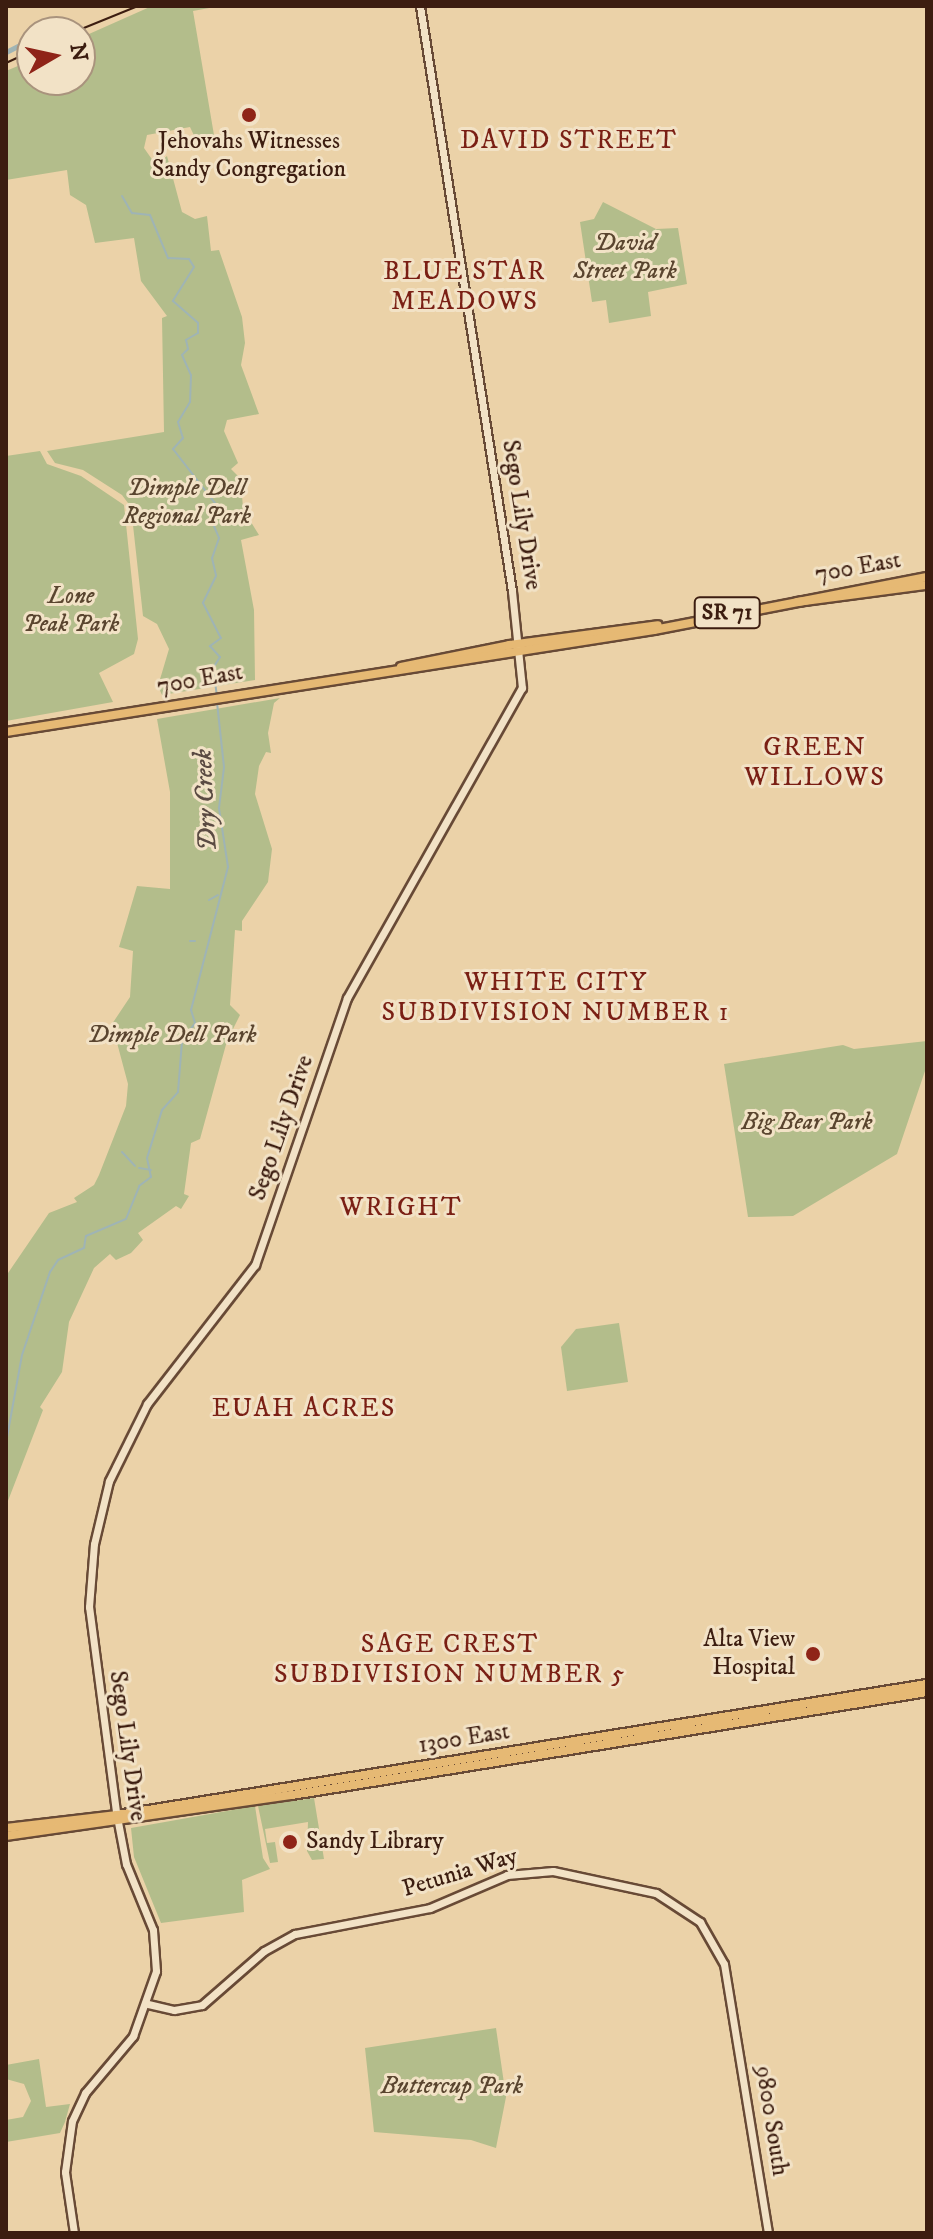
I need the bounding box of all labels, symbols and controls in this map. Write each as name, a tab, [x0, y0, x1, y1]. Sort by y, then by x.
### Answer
north arrow	[16, 16, 96, 96]
text: N	[63, 41, 93, 64]
marker: Jehovahs Witnesses Sandy Congregation	[240, 106, 258, 124]
district label: DAVID STREET	[460, 125, 678, 157]
place label: Jehovahs Witnesses Sandy Congregation	[152, 128, 346, 184]
park label: David Street Park	[573, 230, 677, 286]
district label: BLUE STAR MEADOWS	[383, 256, 547, 318]
street label: Sego Lily Drive	[495, 438, 547, 592]
park label: Dimple Dell Regional Park	[123, 475, 251, 531]
street label: 700 East	[813, 546, 903, 590]
park label: Lone Peak Park	[23, 583, 119, 639]
road number: SR 71	[693, 595, 761, 631]
street label: 700 East	[155, 658, 245, 702]
district label: GREEN WILLOWS	[744, 732, 886, 794]
water label: Dry Creek	[188, 748, 224, 852]
district label: WHITE CITY SUBDIVISION NUMBER 1	[382, 967, 730, 1028]
park label: Dimple Dell Park	[87, 1022, 257, 1050]
street label: Sego Lily Drive	[244, 1052, 320, 1204]
park label: Big Bear Park	[742, 1109, 872, 1137]
district label: WRIGHT	[339, 1192, 463, 1224]
district label: EUAH ACRES	[212, 1393, 396, 1425]
place label: Alta View Hospital	[703, 1626, 795, 1682]
district label: SAGE CREST SUBDIVISION NUMBER 5	[274, 1629, 626, 1690]
marker: Alta View Hospital	[802, 1643, 824, 1665]
street label: Sego Lily Drive	[102, 1669, 152, 1823]
street label: 1300 East	[416, 1718, 512, 1760]
place label: Sandy Library	[306, 1828, 444, 1856]
marker: Sandy Library	[281, 1833, 299, 1851]
street label: Petunia Way	[399, 1842, 521, 1904]
street label: 9800 South	[748, 2064, 794, 2178]
park label: Buttercup Park	[381, 2073, 523, 2101]

